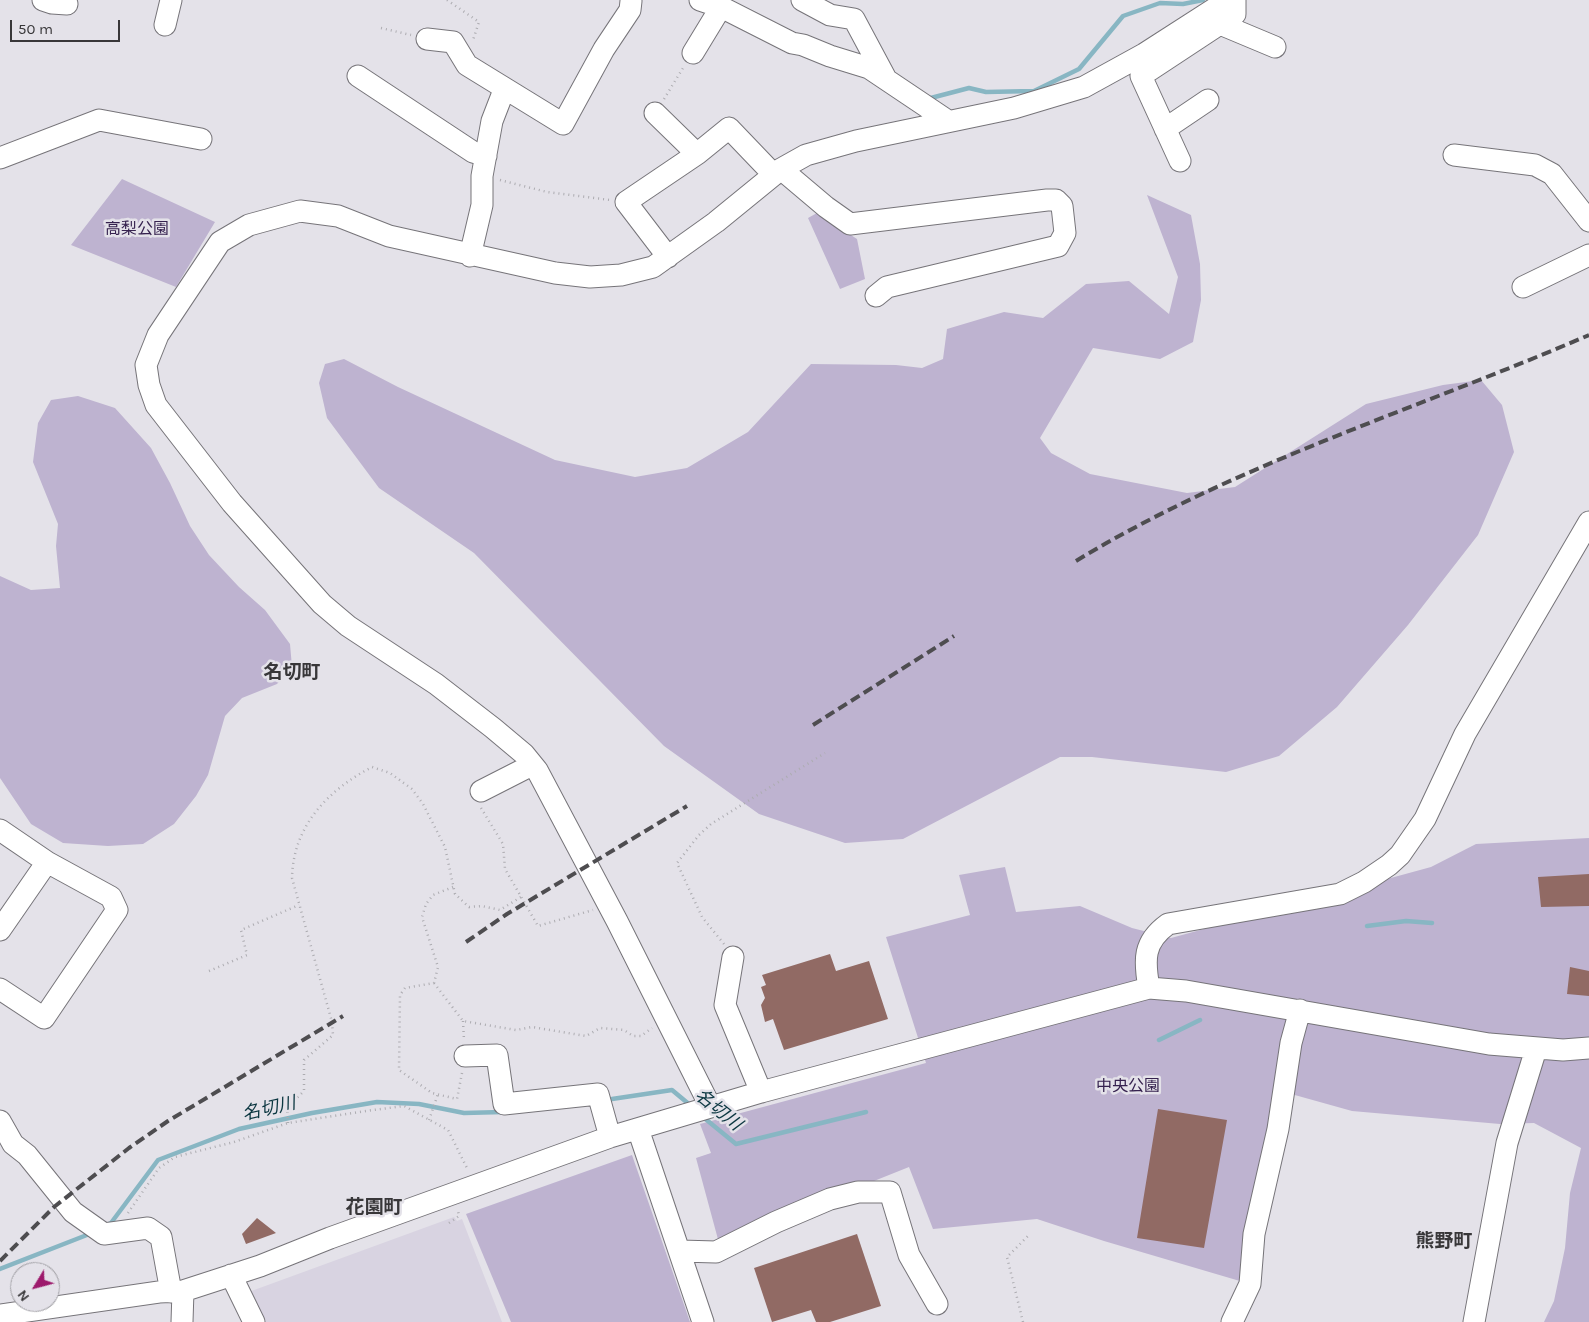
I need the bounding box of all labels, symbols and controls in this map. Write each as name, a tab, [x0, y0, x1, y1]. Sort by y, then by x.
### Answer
scale bar	[12, 10, 122, 42]
text: 50 m	[18, 20, 53, 38]
park label: 高梨公園	[105, 219, 169, 239]
district label: 名切町	[264, 662, 320, 684]
park label: 中央公園	[1096, 1076, 1160, 1096]
water label: 名切川	[690, 1085, 746, 1135]
water label: 名切川	[240, 1092, 298, 1126]
district label: 花園町	[346, 1197, 402, 1219]
district label: 熊野町	[1416, 1231, 1472, 1253]
north arrow	[10, 1262, 60, 1312]
text: N	[14, 1287, 33, 1305]

